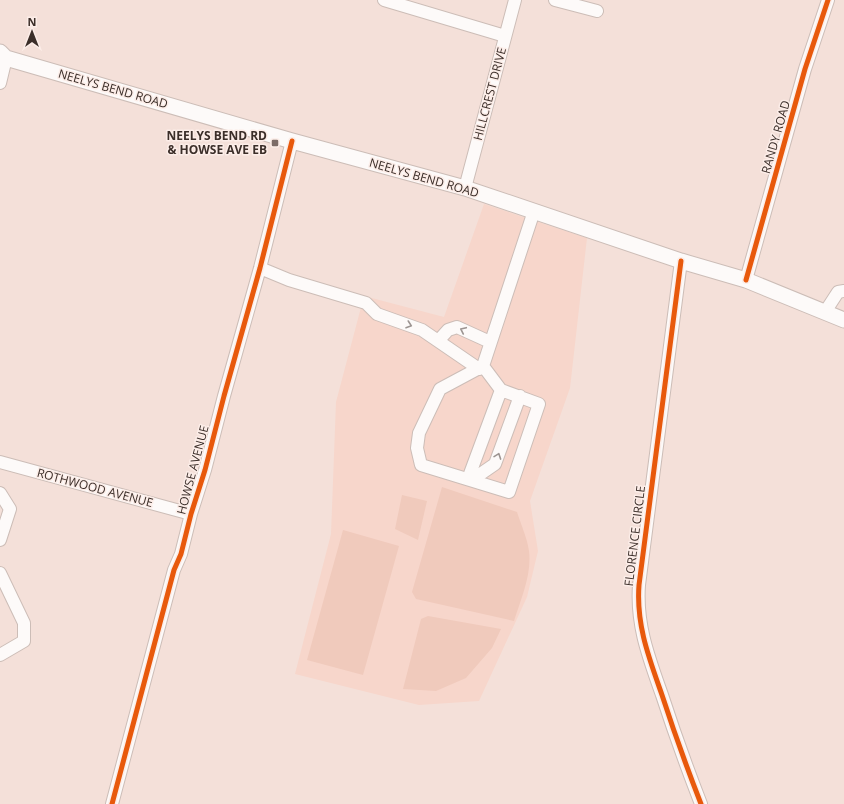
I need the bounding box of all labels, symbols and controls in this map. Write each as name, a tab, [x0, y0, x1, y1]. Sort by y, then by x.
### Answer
north arrow	[12, 12, 52, 52]
text: N	[28, 14, 36, 29]
street label: HILLCREST DRIVE	[469, 45, 510, 142]
street label: NEELYS BEND ROAD	[56, 65, 170, 112]
street label: RANDY ROAD	[757, 98, 794, 176]
place label: NEELYS BEND RD & HOWSE AVE EB	[166, 127, 267, 158]
marker: NEELYS BEND RD & HOWSE AVE EB	[270, 138, 280, 148]
street label: NEELYS BEND ROAD	[367, 154, 481, 201]
one-way arrow	[405, 320, 412, 329]
one-way arrow	[459, 326, 466, 334]
street label: HOWSE AVENUE	[172, 423, 213, 516]
one-way arrow	[493, 453, 501, 460]
street label: ROTHWOOD AVENUE	[35, 464, 155, 511]
street label: FLORENCE CIRCLE	[620, 485, 649, 587]

